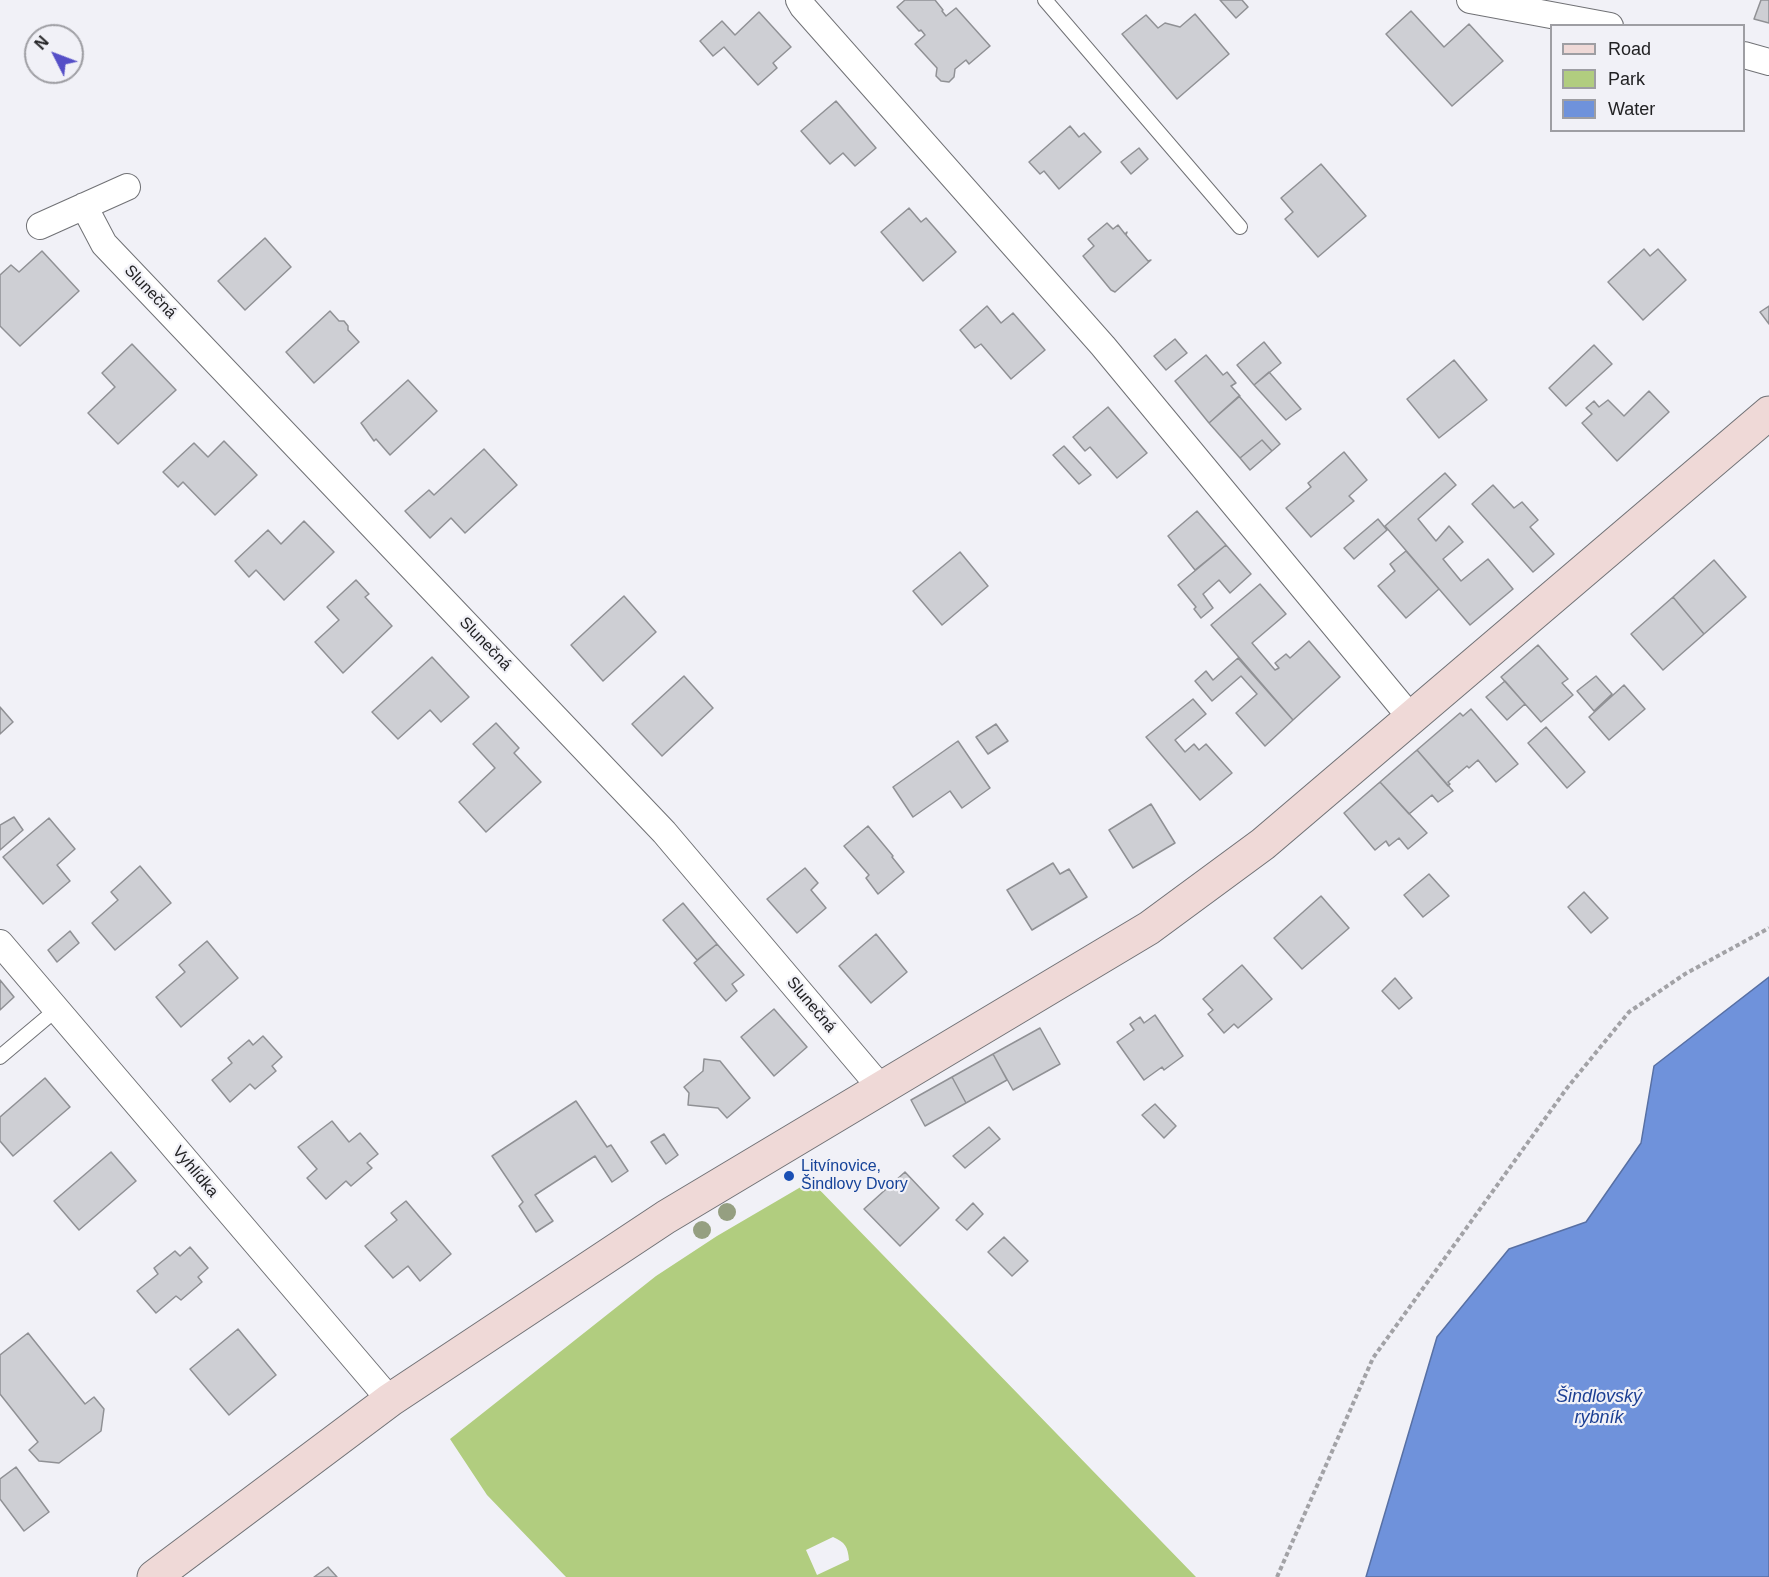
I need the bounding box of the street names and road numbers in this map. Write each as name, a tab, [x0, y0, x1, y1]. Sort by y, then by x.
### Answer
street label: Slunečná	[120, 261, 180, 323]
street label: Slunečná	[455, 613, 515, 675]
street label: Slunečná	[782, 973, 840, 1037]
street label: Vyhlídka	[168, 1143, 222, 1201]

